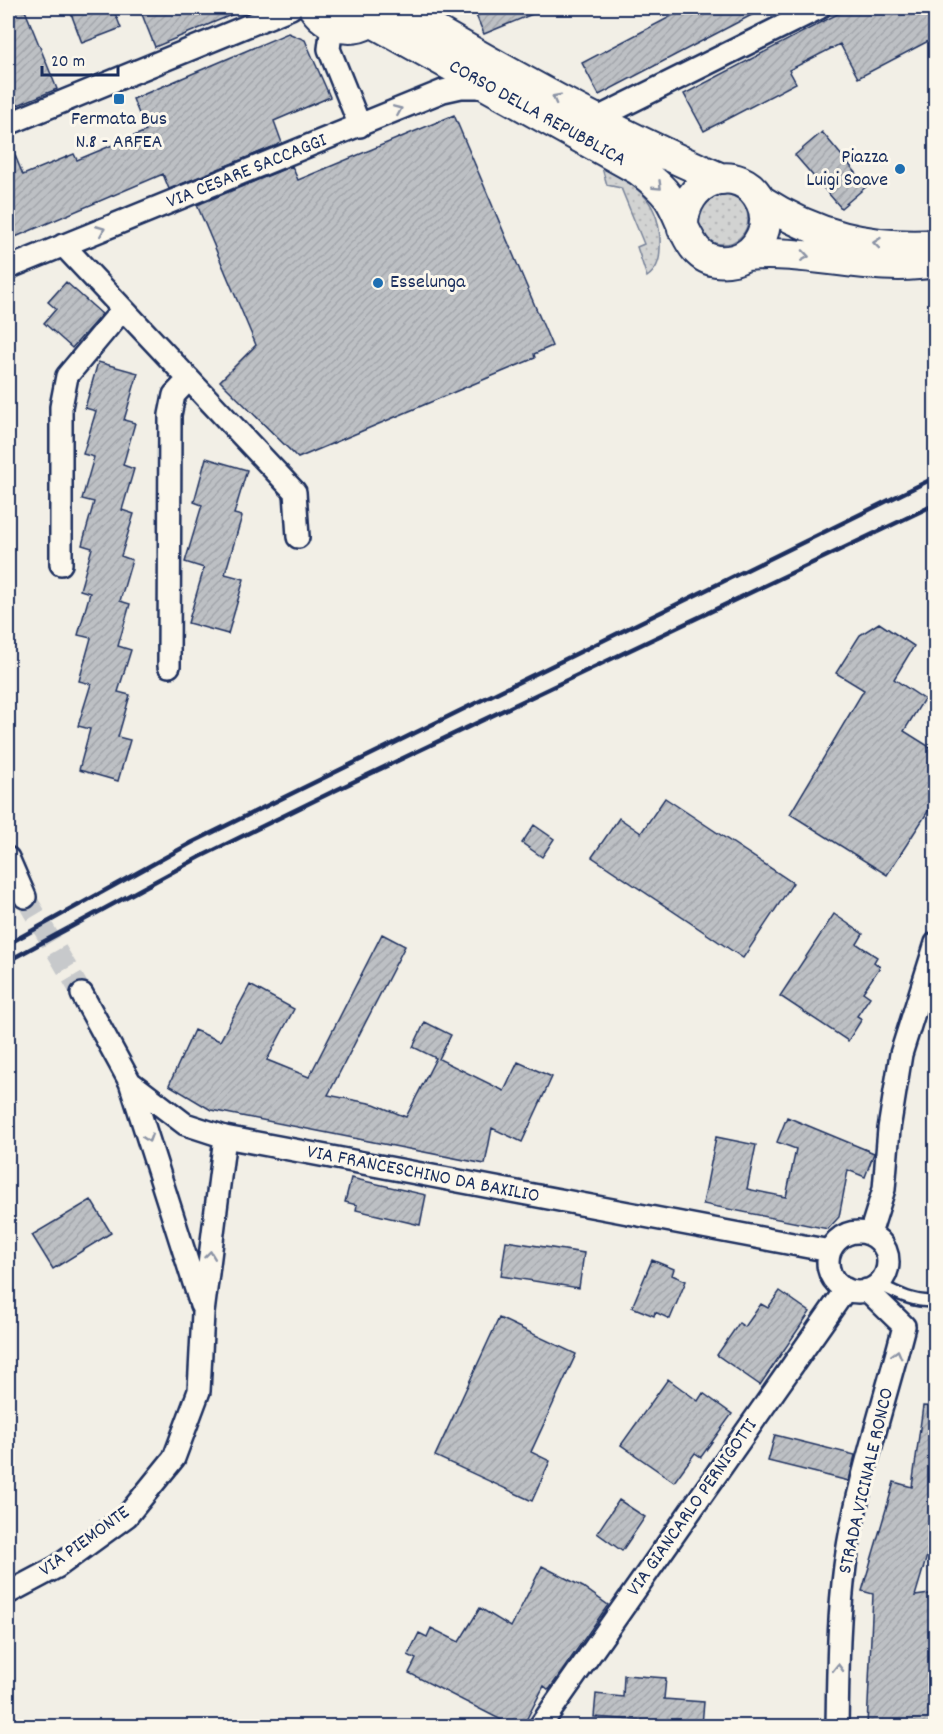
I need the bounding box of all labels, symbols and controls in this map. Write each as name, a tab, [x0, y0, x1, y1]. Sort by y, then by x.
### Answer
scale bar	[42, 39, 118, 77]
text: 20 m	[51, 50, 85, 75]
street label: CORSO DELLA REPUBBLICA	[443, 54, 631, 175]
marker: Fermata Bus N.8 - ARFEA	[112, 92, 126, 106]
one-way arrow	[552, 94, 562, 105]
one-way arrow	[392, 105, 403, 117]
place label: Fermata Bus N.8 - ARFEA	[71, 106, 167, 157]
street label: VIA CESARE SACCAGGI	[163, 127, 331, 217]
place label: Piazza Luigi Soave	[806, 144, 889, 195]
marker: Piazza Luigi Soave	[893, 162, 907, 176]
one-way arrow	[651, 179, 661, 190]
one-way arrow	[94, 225, 105, 237]
one-way arrow	[873, 237, 882, 250]
one-way arrow	[800, 249, 809, 261]
place label: Esselunga	[390, 269, 466, 297]
marker: Esselunga	[371, 276, 385, 290]
one-way arrow	[141, 1132, 153, 1143]
street label: VIA FRANCESCHINO DA BAXILIO	[304, 1139, 542, 1211]
one-way arrow	[204, 1250, 216, 1259]
one-way arrow	[890, 1349, 902, 1359]
street label: STRADA VICINALE RONCO	[832, 1385, 902, 1577]
street label: VIA GIANCARLO PERNIGOTTI	[621, 1414, 765, 1602]
street label: VIA PIEMONTE	[34, 1500, 136, 1584]
one-way arrow	[832, 1664, 844, 1673]

